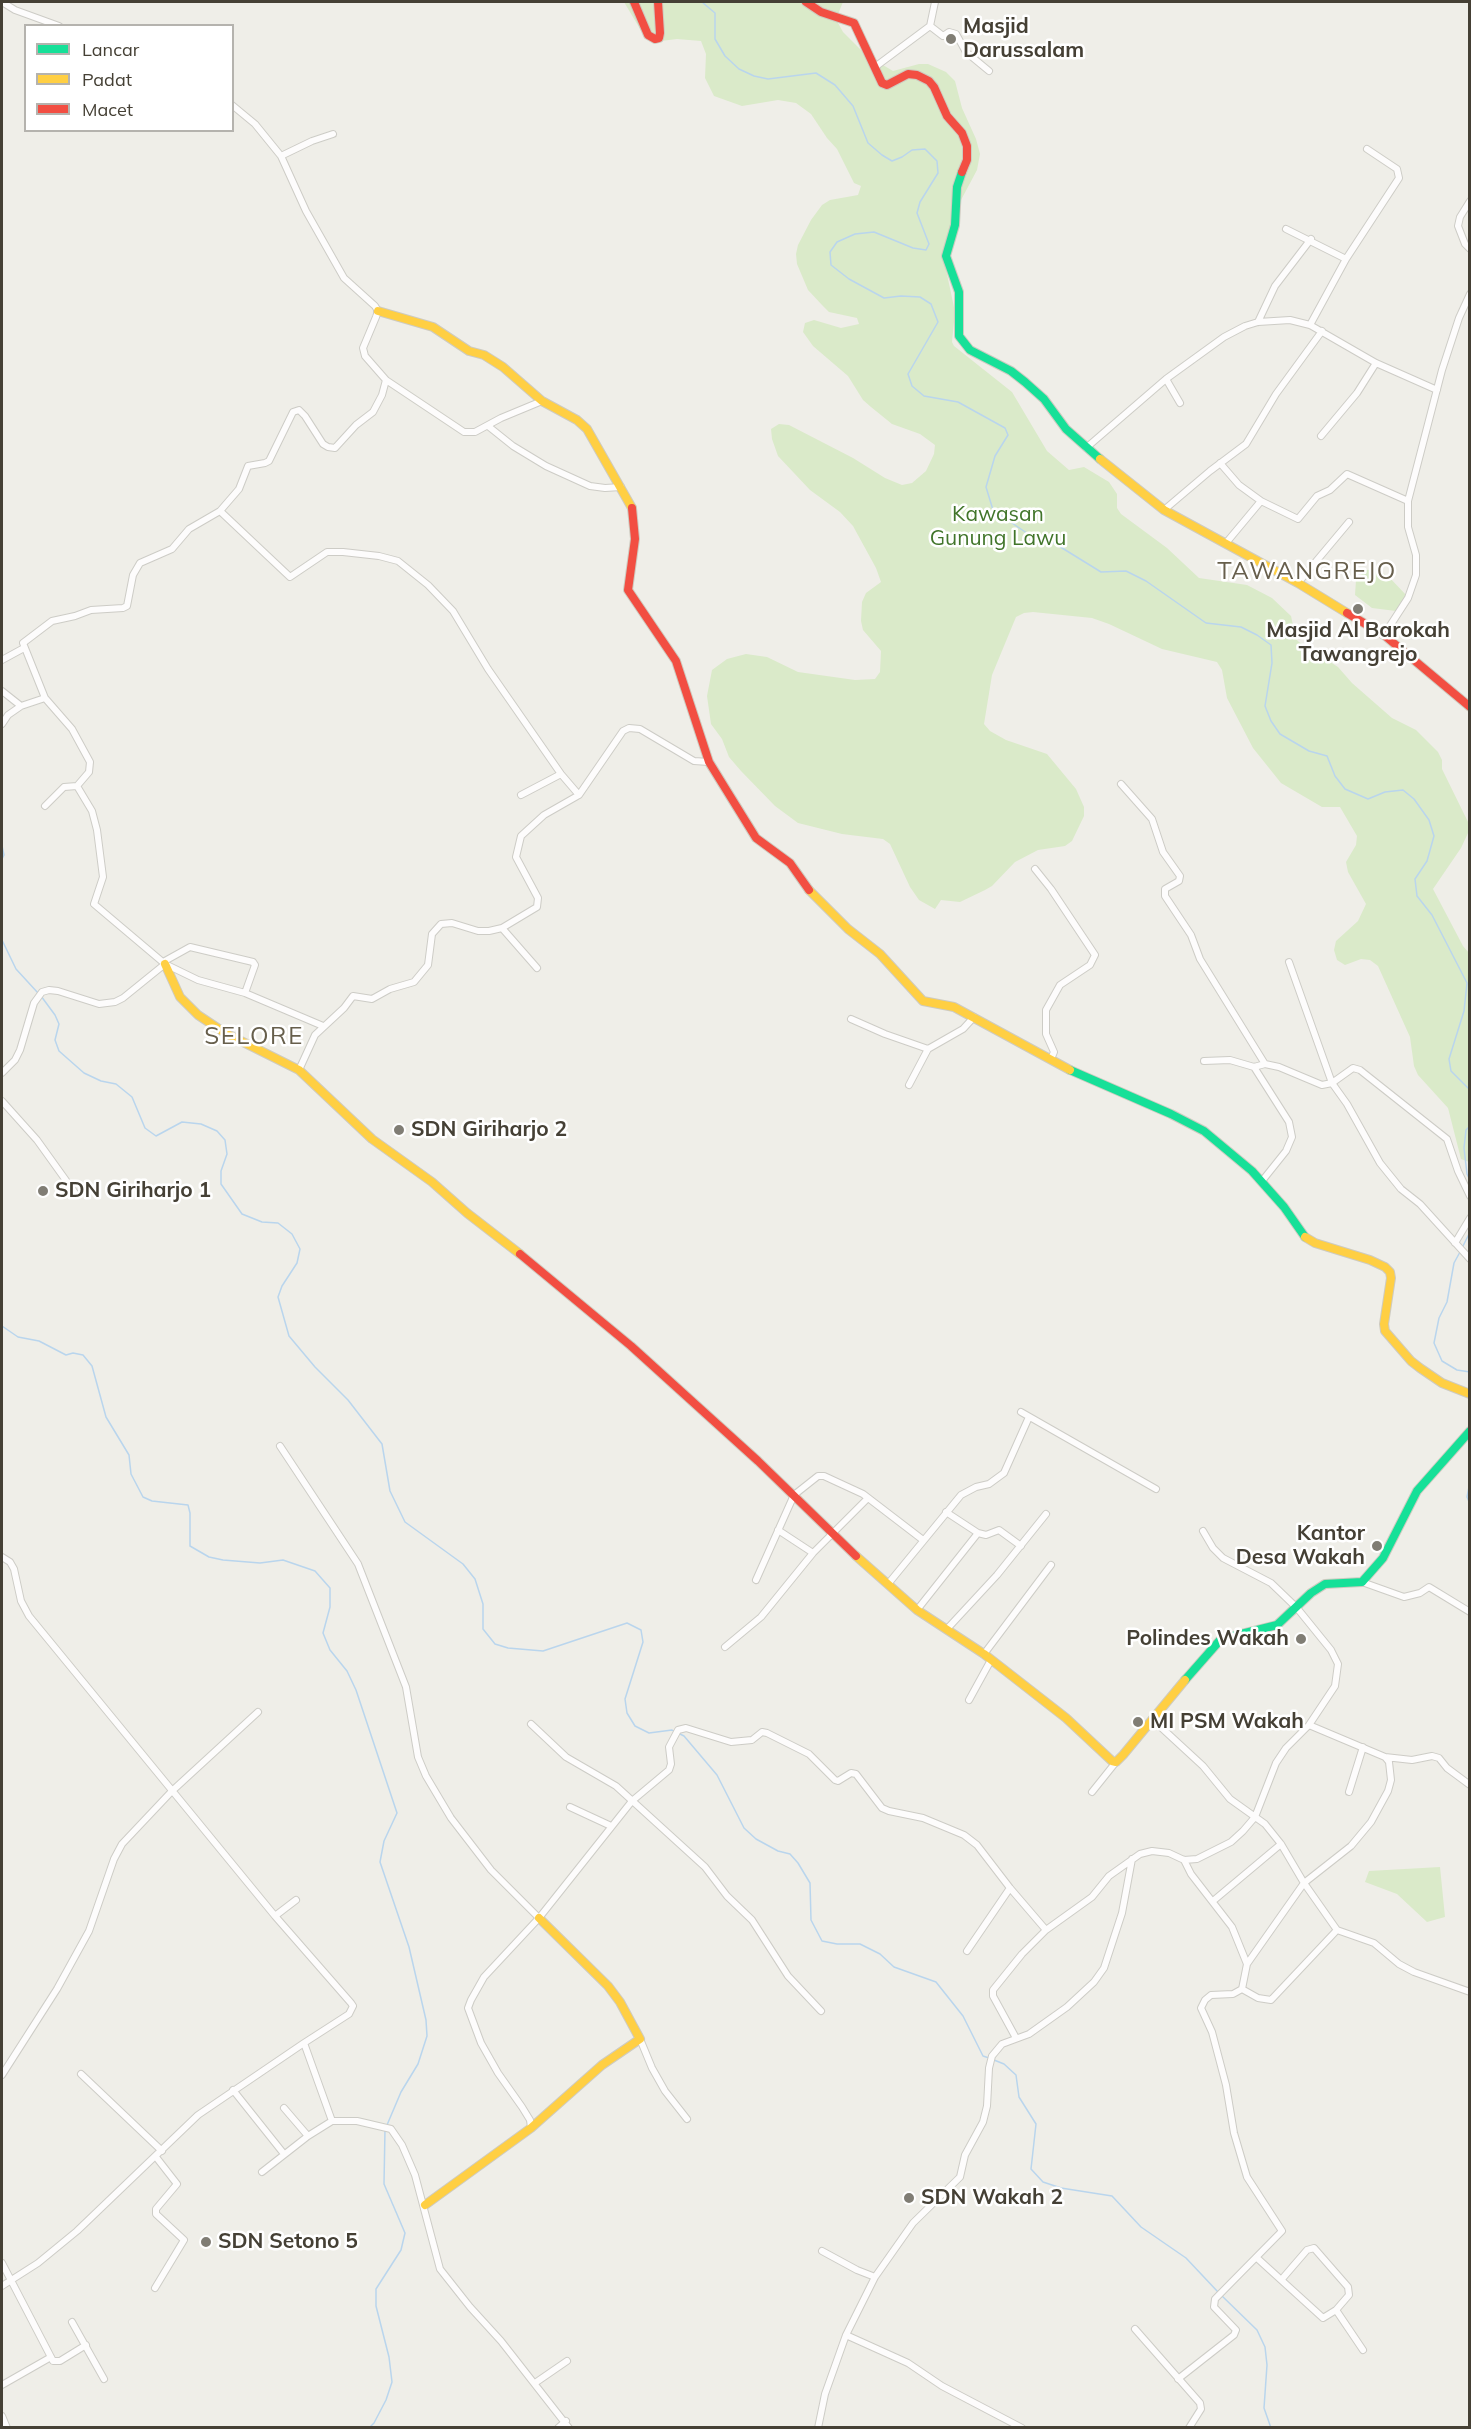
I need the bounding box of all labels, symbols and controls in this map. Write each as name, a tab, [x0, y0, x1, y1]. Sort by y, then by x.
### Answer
place label: Masjid Darussalam	[963, 14, 1084, 64]
legend	[24, 24, 234, 132]
marker: Masjid Darussalam	[944, 32, 958, 46]
text: Lancar	[82, 38, 139, 61]
text: Padat	[82, 68, 132, 91]
text: Macet	[82, 98, 133, 121]
park label: Kawasan Gunung Lawu	[930, 502, 1066, 552]
district label: TAWANGREJO	[1217, 558, 1397, 586]
marker: Masjid Al Barokah Tawangrejo	[1351, 602, 1365, 616]
place label: Masjid Al Barokah Tawangrejo	[1266, 618, 1450, 668]
district label: SELORE	[204, 1023, 304, 1051]
place label: SDN Giriharjo 2	[411, 1117, 567, 1143]
marker: SDN Giriharjo 2	[392, 1123, 406, 1137]
place label: SDN Giriharjo 1	[55, 1178, 211, 1204]
marker: SDN Giriharjo 1	[36, 1184, 50, 1198]
place label: Kantor Desa Wakah	[1236, 1521, 1365, 1571]
marker: Kantor Desa Wakah	[1370, 1539, 1384, 1553]
place label: Polindes Wakah	[1126, 1626, 1289, 1652]
marker: Polindes Wakah	[1294, 1632, 1308, 1646]
place label: MI PSM Wakah	[1150, 1709, 1304, 1735]
marker: MI PSM Wakah	[1131, 1715, 1145, 1729]
place label: SDN Wakah 2	[921, 2185, 1063, 2211]
marker: SDN Wakah 2	[902, 2191, 916, 2205]
place label: SDN Setono 5	[218, 2229, 358, 2255]
marker: SDN Setono 5	[199, 2235, 213, 2249]

